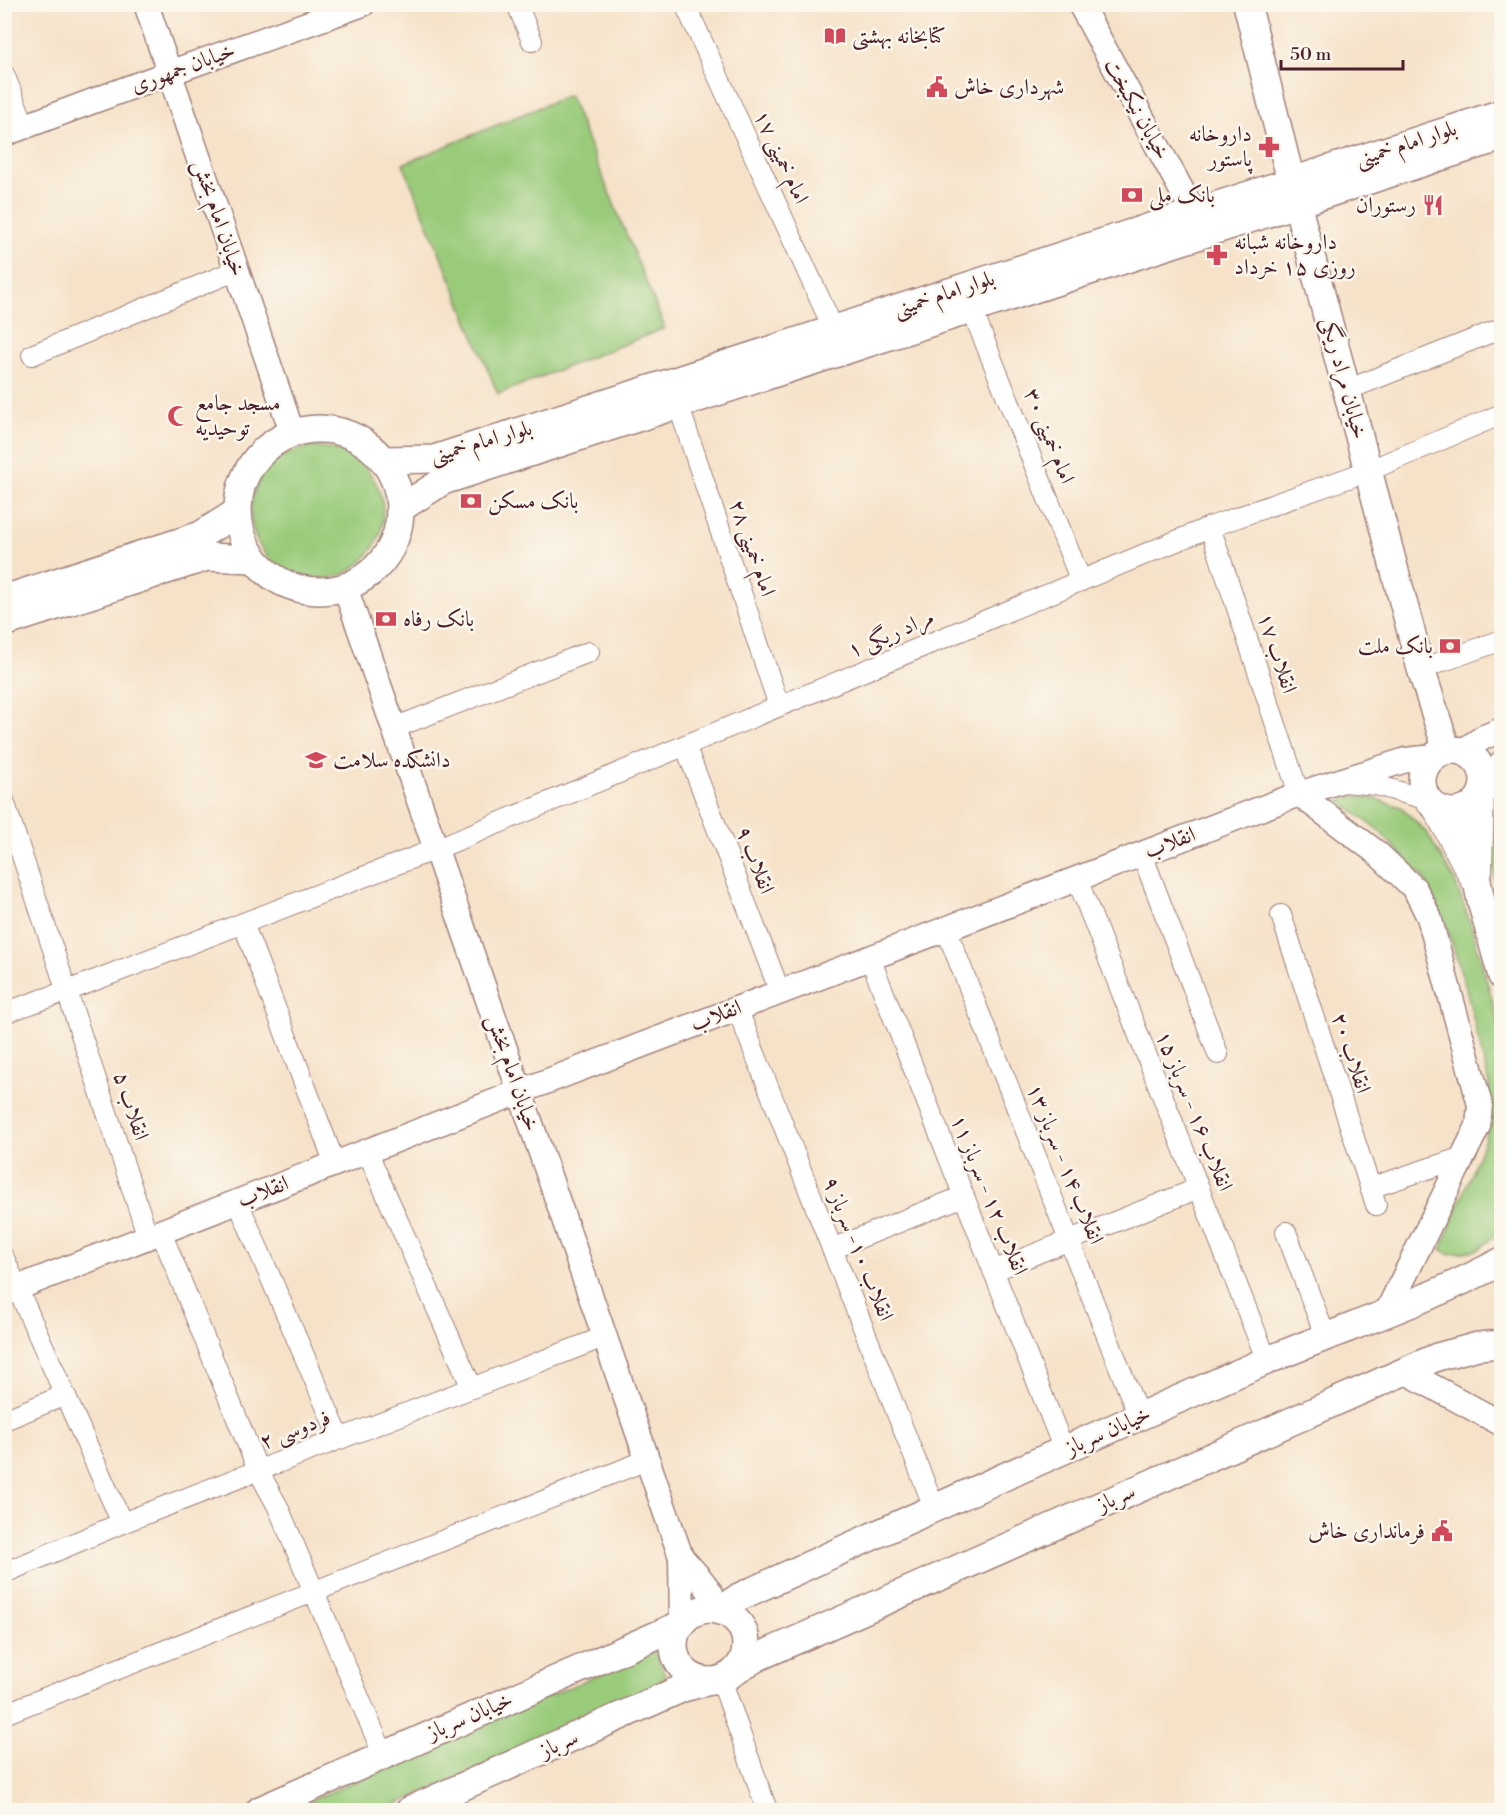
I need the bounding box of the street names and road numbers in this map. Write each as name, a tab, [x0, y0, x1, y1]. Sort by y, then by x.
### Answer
street label: خیابان جمهوری	[127, 37, 239, 99]
street label: خیابان نیکبخت	[1098, 53, 1176, 165]
street label: امام خمینی ۱۷	[743, 106, 814, 210]
street label: بلوار امام خمینی	[1352, 115, 1462, 178]
street label: خیابان امام بخش	[182, 156, 252, 282]
street label: بلوار امام خمینی	[890, 265, 1000, 328]
street label: خیابان مراد ریگی	[1314, 314, 1374, 442]
street label: امام خمینی ۳۰	[1013, 384, 1080, 490]
street label: بلوار امام خمینی	[427, 415, 537, 474]
street label: امام خمینی ۲۸	[718, 496, 781, 602]
street label: مراد ریگی ۱	[843, 603, 939, 665]
street label: انقلاب ۱۷	[1251, 609, 1303, 697]
street label: انقلاب	[1140, 821, 1200, 865]
street label: انقلاب ۹	[730, 822, 780, 898]
street label: انقلاب	[686, 994, 746, 1038]
street label: انقلاب ۲۰	[1325, 1009, 1377, 1097]
street label: خیابان امام بخش	[476, 1011, 546, 1137]
street label: انقلاب ۱۶ - سرباز ۱۵	[1150, 1027, 1238, 1195]
street label: انقلاب ۵	[107, 1068, 155, 1144]
street label: انقلاب ۱۴ - سرباز ۱۳	[1021, 1080, 1109, 1248]
street label: انقلاب ۱۲ - سرباز ۱۱	[945, 1111, 1033, 1279]
street label: انقلاب	[233, 1170, 293, 1214]
street label: انقلاب ۱۰- سرباز ۹	[817, 1173, 899, 1325]
street label: خیابان سرباز	[1059, 1400, 1155, 1463]
street label: فردوسی ۲	[256, 1404, 335, 1457]
street label: سرباز	[1091, 1478, 1140, 1519]
street label: خیابان سرباز	[421, 1686, 517, 1747]
street label: سرباز	[534, 1724, 583, 1765]

